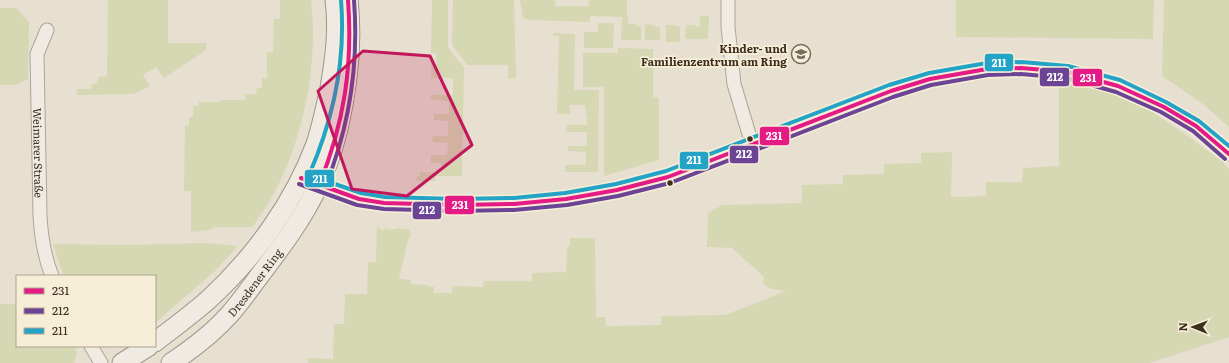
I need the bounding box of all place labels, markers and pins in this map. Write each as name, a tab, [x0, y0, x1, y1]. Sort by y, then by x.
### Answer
place label: Kinder- und Familienzentrum am Ring	[641, 40, 787, 69]
school or university icon: Kinder- und Familienzentrum am Ring	[790, 43, 812, 65]
unlabelled marker	[745, 134, 755, 144]
unlabelled marker	[665, 178, 675, 188]

